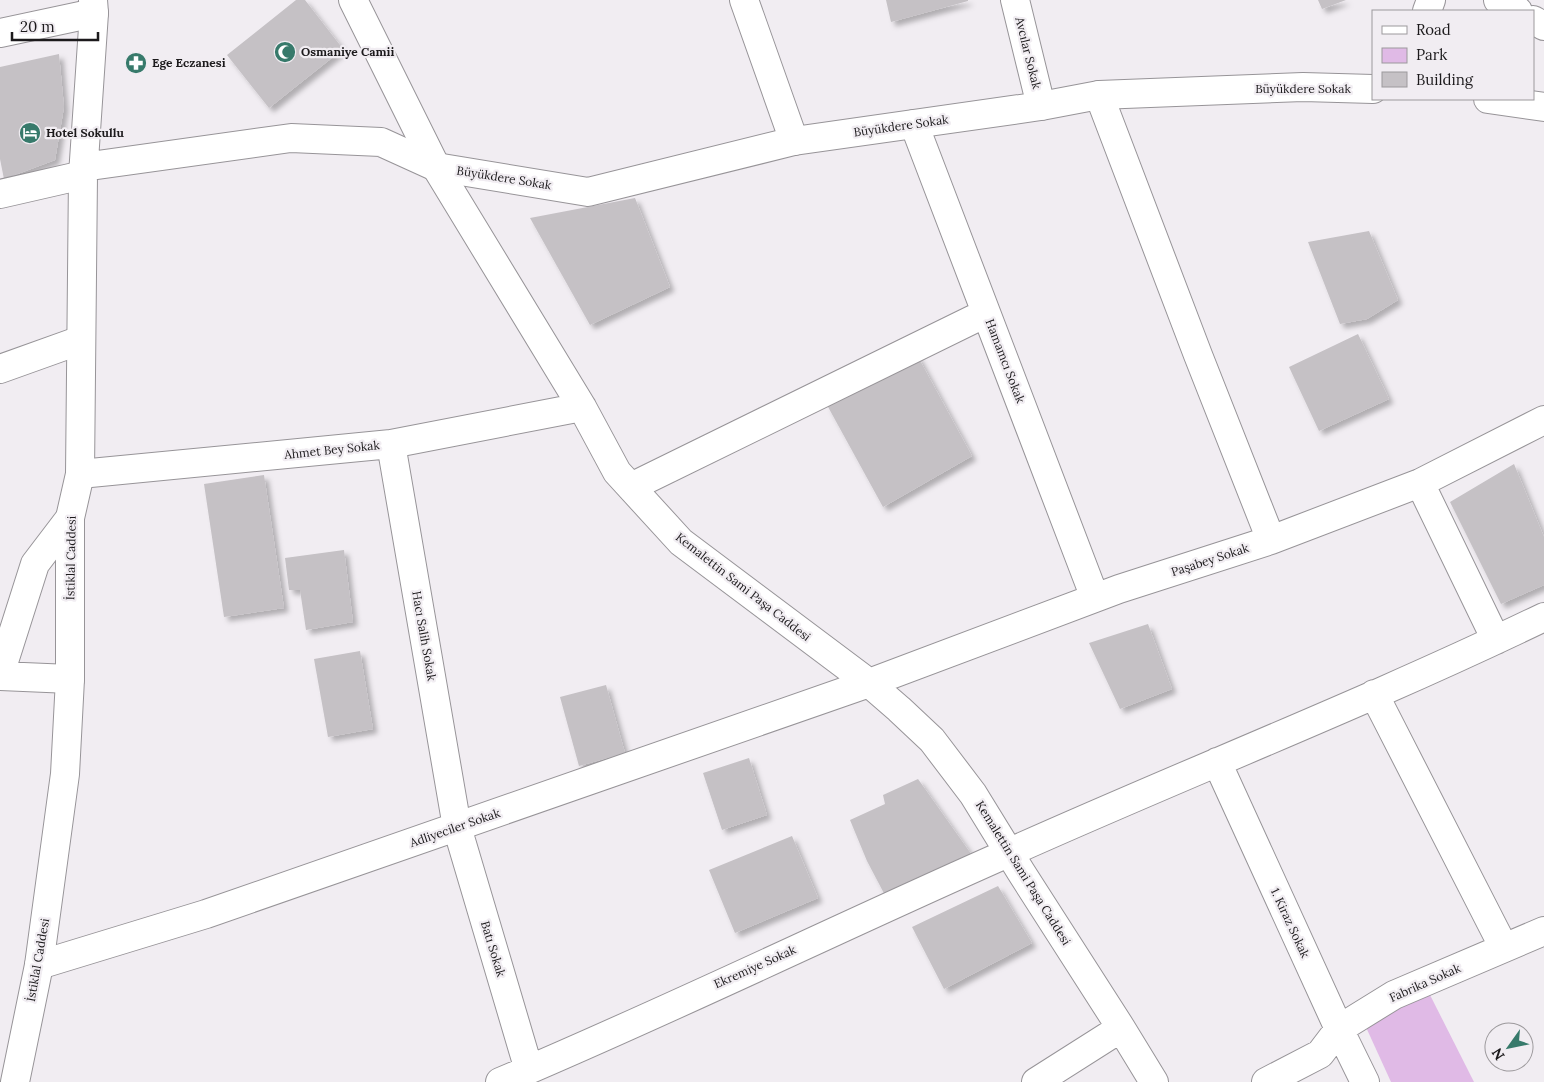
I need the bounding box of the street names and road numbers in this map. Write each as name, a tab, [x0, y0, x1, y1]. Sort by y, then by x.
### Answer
street label: Avcılar Sokak	[1012, 14, 1045, 91]
street label: Büyükdere Sokak	[1255, 81, 1351, 96]
street label: Büyükdere Sokak	[853, 111, 950, 140]
street label: Büyükdere Sokak	[456, 163, 553, 192]
street label: Hamamcı Sokak	[983, 317, 1029, 406]
street label: Ahmet Bey Sokak	[282, 437, 381, 462]
street label: İstiklal Caddesi	[62, 516, 79, 600]
street label: Kemalettin Sami Paşa Caddesi	[673, 529, 814, 644]
street label: Paşabey Sokak	[1169, 540, 1251, 579]
street label: Hacı Salih Sokak	[409, 590, 440, 683]
street label: Kemalettin Sami Paşa Caddesi	[973, 798, 1074, 948]
street label: Adliyeciler Sokak	[407, 805, 503, 850]
street label: 1. Kiraz Sokak	[1268, 885, 1313, 961]
street label: İstiklal Caddesi	[23, 917, 52, 1003]
street label: Batı Sokak	[478, 919, 509, 979]
street label: Ekremiye Sokak	[711, 942, 799, 991]
street label: Fabrika Sokak	[1387, 960, 1463, 1005]

